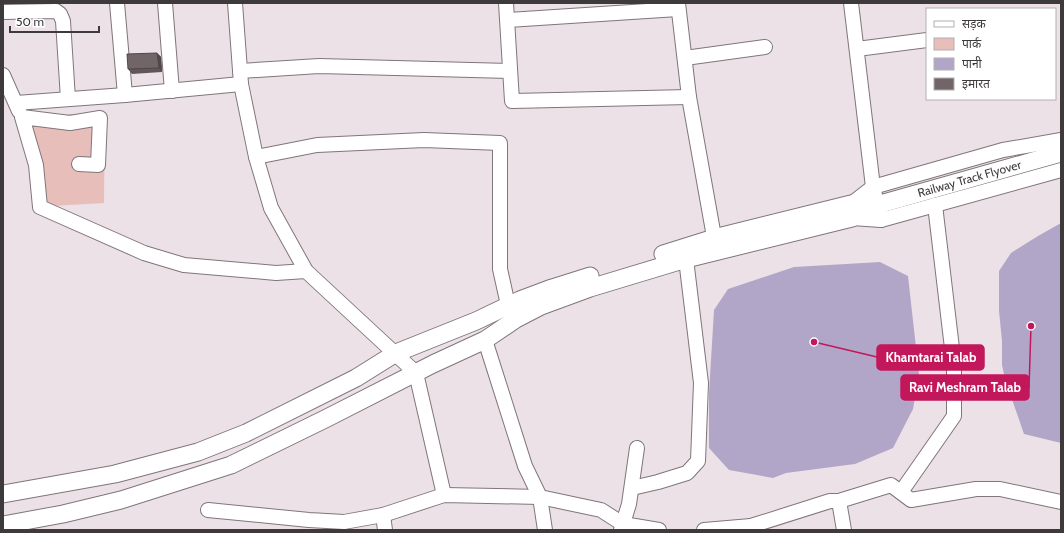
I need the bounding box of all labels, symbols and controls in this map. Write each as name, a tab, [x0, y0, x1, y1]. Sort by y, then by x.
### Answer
scale bar	[10, 8, 99, 34]
legend	[926, 8, 1056, 100]
text: 50 m	[16, 14, 44, 29]
text: सड़क	[962, 16, 987, 31]
text: पार्क	[962, 36, 982, 51]
text: पानी	[962, 56, 983, 71]
text: इमारत	[962, 76, 991, 91]
street label: Railway Track Flyover	[916, 157, 1023, 200]
callout: Khamtarai Talab	[877, 345, 984, 370]
text: Khamtarai Talab	[886, 349, 977, 365]
callout: Ravi Meshram Talab	[901, 375, 1029, 400]
text: Ravi Meshram Talab	[909, 379, 1022, 395]

